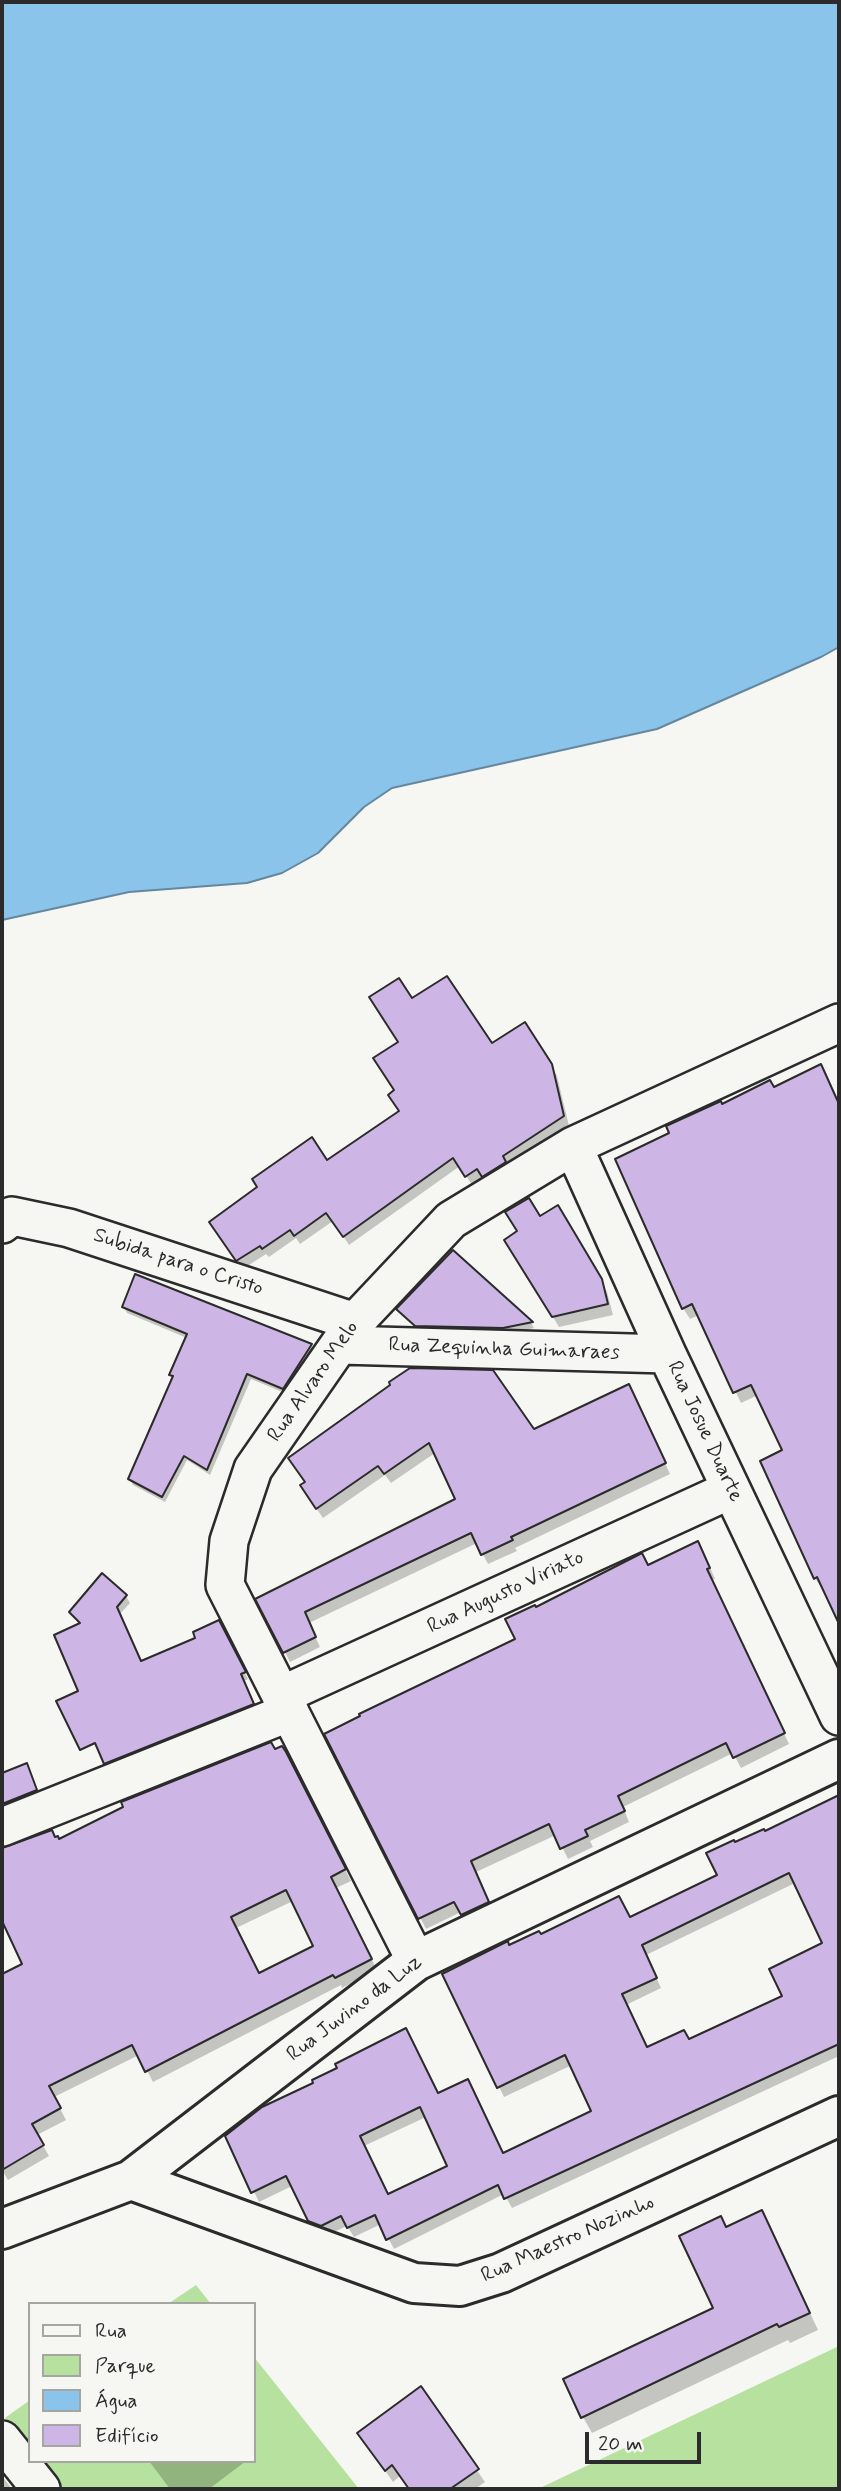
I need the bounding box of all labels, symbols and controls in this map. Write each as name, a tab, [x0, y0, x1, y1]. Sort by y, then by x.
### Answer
street label: Subida para o Cristo	[90, 1224, 266, 1302]
street label: Rua Alvaro Melo	[263, 1317, 365, 1447]
street label: Rua Zequinha Guimaraes	[388, 1333, 620, 1367]
street label: Rua Josue Duarte	[660, 1358, 748, 1506]
street label: Rua Augusto Viriato	[424, 1546, 588, 1640]
street label: Rua Juvino da Luz	[283, 1950, 427, 2068]
street label: Rua Maestro Nozinho	[478, 2191, 658, 2289]
legend	[28, 2302, 256, 2463]
text: Rua	[95, 2317, 127, 2345]
text: Parque	[95, 2352, 155, 2380]
text: Água	[95, 2387, 137, 2415]
scale bar	[589, 2418, 704, 2462]
text: Edifício	[95, 2422, 159, 2450]
text: 20 m	[598, 2430, 643, 2458]

